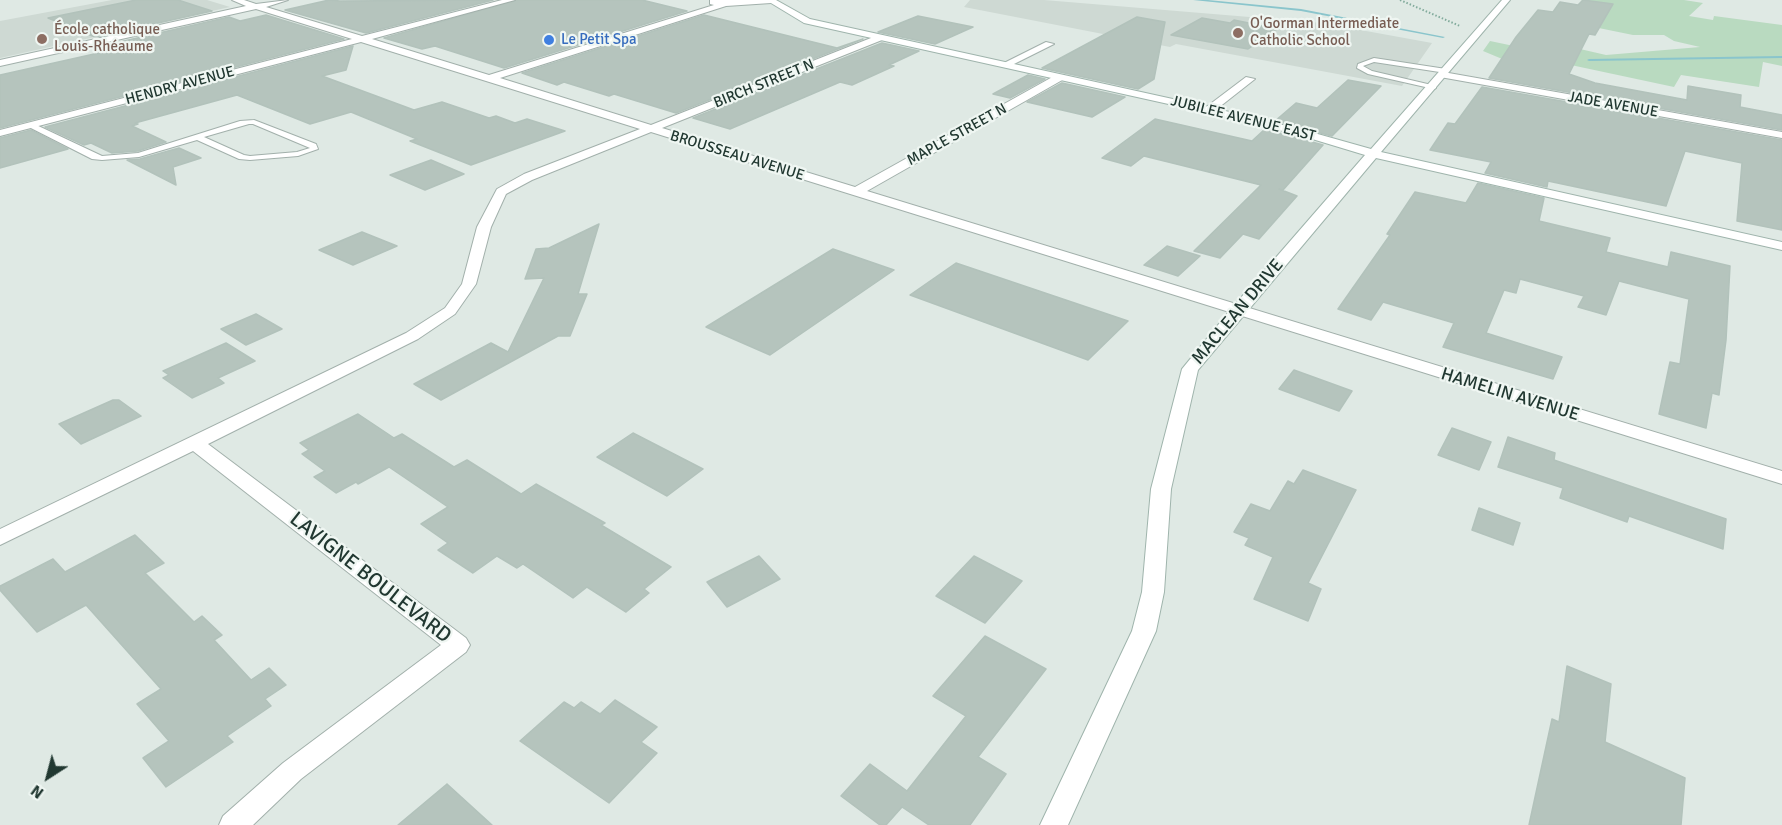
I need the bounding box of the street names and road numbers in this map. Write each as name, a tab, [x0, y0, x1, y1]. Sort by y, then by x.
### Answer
street label: BIRCH STREET N	[711, 56, 817, 112]
street label: HENDRY AVENUE	[123, 63, 237, 109]
street label: JADE AVENUE	[1566, 88, 1660, 122]
street label: JUBILEE AVENUE EAST	[1169, 92, 1317, 146]
street label: MAPLE STREET N	[904, 100, 1010, 170]
street label: BROUSSEAU AVENUE	[668, 127, 806, 185]
street label: MACLEAN DRIVE	[1188, 255, 1288, 369]
street label: HAMELIN AVENUE	[1438, 364, 1582, 426]
street label: LAVIGNE BOULEVARD	[284, 507, 456, 649]

